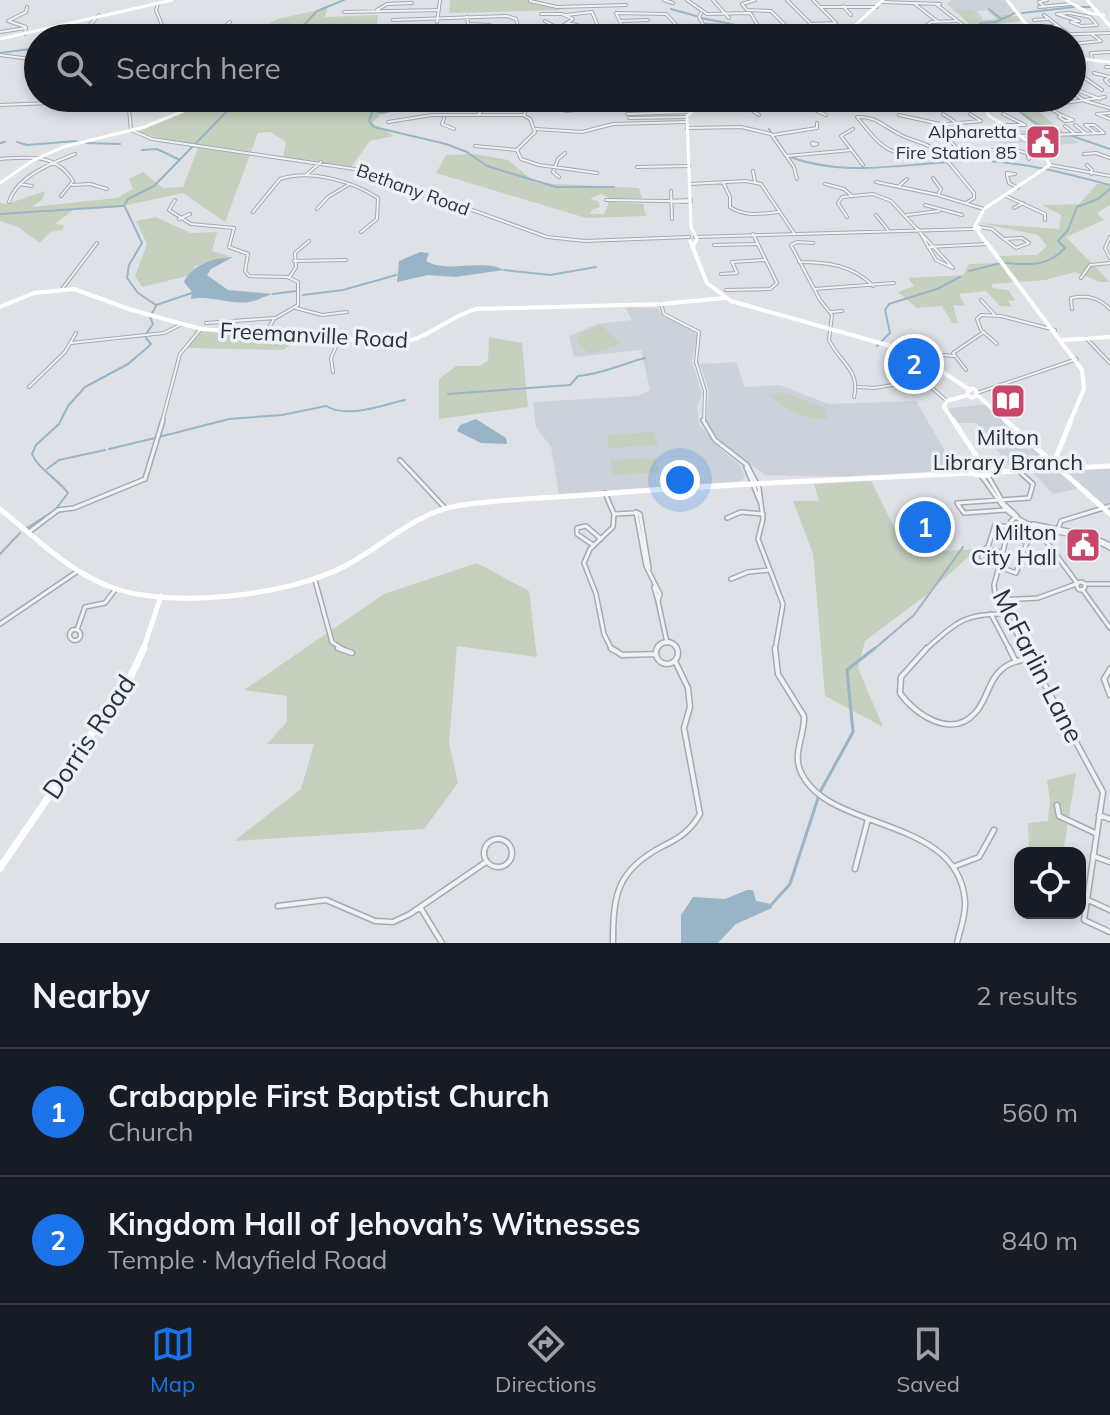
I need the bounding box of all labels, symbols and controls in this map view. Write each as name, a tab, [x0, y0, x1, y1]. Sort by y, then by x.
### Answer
search box	[24, 24, 1086, 112]
icon: search	[52, 46, 96, 90]
text: Search here	[116, 49, 281, 87]
place label: Alpharetta Fire Station 85	[896, 120, 1017, 164]
public building icon: Alpharetta Fire Station 85	[1024, 123, 1062, 161]
street label: Bethany Road	[354, 158, 473, 221]
street label: Freemanville Road	[219, 316, 409, 354]
pin: 2	[888, 334, 940, 394]
library icon: Milton Library Branch	[989, 382, 1027, 420]
place label: Milton Library Branch	[933, 423, 1083, 476]
your location	[660, 460, 700, 500]
pin: 1	[899, 497, 951, 557]
place label: Milton City Hall	[971, 518, 1057, 571]
public building icon: Milton City Hall	[1064, 526, 1102, 564]
street label: McFarlin Lane	[986, 584, 1091, 748]
street label: Dorris Road	[35, 668, 142, 805]
map controls	[1014, 847, 1086, 919]
button: locate	[1014, 847, 1086, 919]
text: Nearby	[32, 974, 150, 1017]
text: 2 results	[976, 979, 1078, 1012]
text: Crabapple First Baptist Church	[108, 1077, 549, 1115]
text: 1	[50, 1096, 66, 1129]
text: 560 m	[1002, 1096, 1078, 1129]
text: Church	[108, 1115, 193, 1148]
text: Kingdom Hall of Jehovah’s Witnesses	[108, 1205, 640, 1243]
text: 2	[50, 1224, 66, 1257]
text: 840 m	[1002, 1224, 1078, 1257]
text: Temple · Mayfield Road	[108, 1243, 387, 1276]
tab: Map	[150, 1322, 195, 1398]
tab: Directions	[495, 1322, 597, 1398]
tab: Saved	[897, 1322, 960, 1398]

